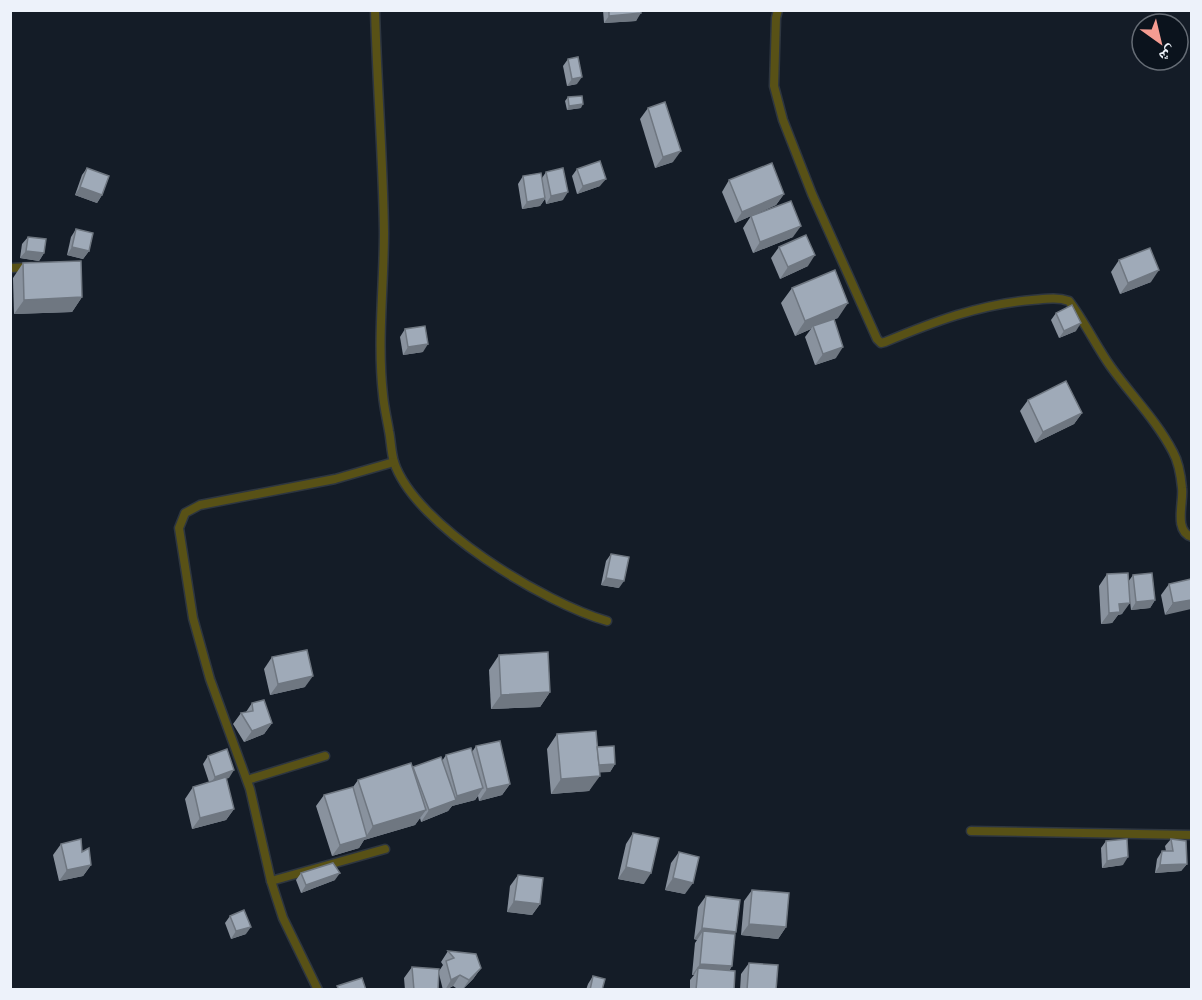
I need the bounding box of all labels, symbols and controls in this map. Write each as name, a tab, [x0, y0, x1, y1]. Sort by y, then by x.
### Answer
north arrow	[1130, 12, 1190, 72]
text: ش	[1155, 41, 1181, 67]

